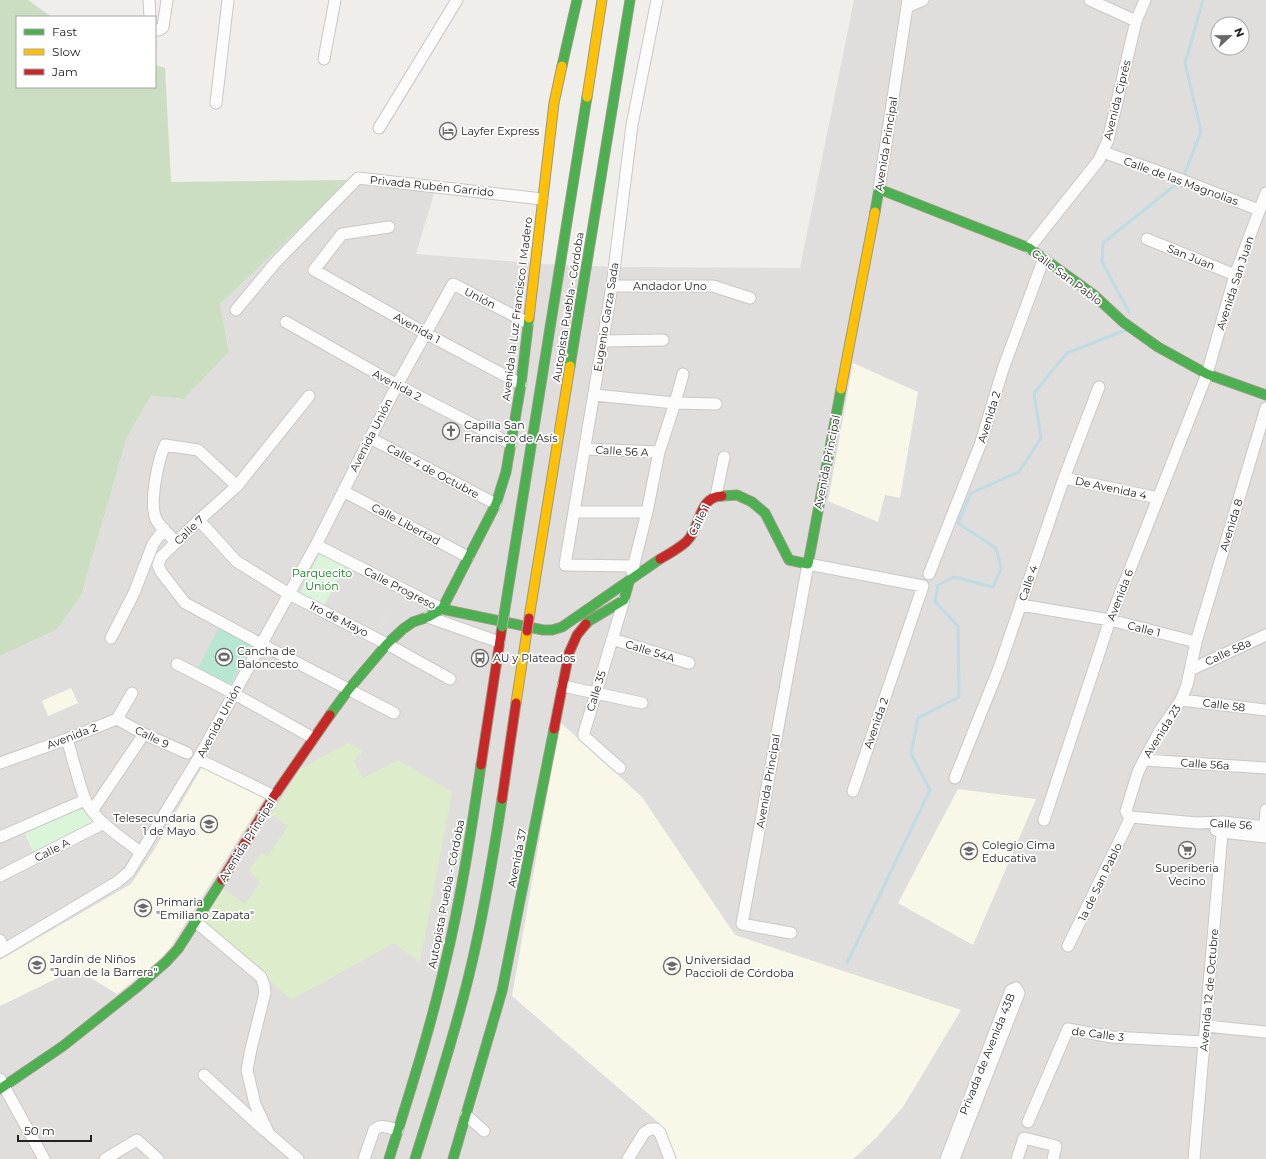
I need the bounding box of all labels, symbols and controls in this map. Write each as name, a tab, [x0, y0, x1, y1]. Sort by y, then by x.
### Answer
legend	[16, 16, 156, 88]
north arrow	[1210, 16, 1250, 56]
text: Fast	[52, 24, 77, 39]
text: N	[1231, 26, 1247, 39]
text: Slow	[52, 44, 81, 59]
street label: Avenida Ciprés	[1100, 58, 1134, 141]
text: Jam	[51, 64, 78, 79]
street label: Avenida Principal	[872, 96, 900, 192]
hotel icon: Layfer Express	[438, 121, 458, 141]
place label: Layfer Express	[461, 124, 540, 138]
street label: Calle de las Magnolias	[1122, 154, 1241, 208]
street label: Privada Rubén Garrido	[369, 173, 495, 199]
street label: Avenida la Luz Francisco I Madero	[499, 216, 535, 402]
street label: Autopista Puebla - Córdoba	[549, 231, 587, 383]
street label: Avenida San Juan	[1213, 234, 1257, 332]
street label: San Juan	[1165, 241, 1217, 273]
street label: Calle San Pablo	[1029, 246, 1105, 308]
street label: Eugenio Garza Sada	[590, 261, 622, 373]
street label: Andador Uno	[633, 279, 707, 293]
street label: Unión	[462, 284, 498, 312]
street label: Avenida 1	[391, 309, 443, 347]
street label: Avenida 2	[370, 366, 424, 404]
street label: Avenida 2	[974, 389, 1004, 445]
street label: Avenida Unión	[346, 396, 396, 474]
street label: Avenida Principal	[811, 414, 843, 510]
place label: Capilla San Francisco de Asís	[464, 418, 558, 445]
church icon: Capilla San Francisco de Asís	[441, 421, 461, 441]
street label: Calle 4 de Octubre	[384, 441, 482, 501]
street label: Calle 56 A	[595, 443, 649, 459]
street label: De Avenida 4	[1074, 474, 1149, 503]
street label: Avenida 8	[1216, 497, 1246, 553]
street label: Calle Libertad	[369, 500, 443, 548]
street label: Calle 1	[685, 502, 713, 538]
street label: Calle 7	[171, 512, 207, 548]
street label: Calle 4	[1015, 563, 1041, 603]
street label: Calle Progreso	[362, 564, 439, 612]
park label: Parquecito Unión	[292, 566, 352, 593]
street label: Avenida 6	[1104, 567, 1136, 623]
street label: 1ro de Mayo	[307, 598, 371, 640]
street label: Calle 1	[1126, 618, 1162, 640]
street label: Calle 58a	[1203, 635, 1253, 669]
street label: Calle 54A	[624, 637, 677, 665]
place label: Cancha de Baloncesto	[237, 644, 298, 671]
sports icon: Cancha de Baloncesto	[214, 647, 234, 667]
bus stop icon: AU y Plateados	[470, 648, 490, 668]
place label: AU y Plateados	[493, 651, 576, 665]
street label: Calle 35	[583, 669, 609, 713]
street label: Avenida Unión	[194, 682, 244, 760]
street label: Avenida 2	[861, 695, 891, 751]
street label: Calle 58	[1202, 695, 1246, 715]
street label: Avenida 23	[1140, 702, 1184, 760]
street label: Avenida 2	[45, 720, 99, 752]
street label: Calle 9	[133, 723, 172, 751]
street label: Avenida Principal	[753, 733, 783, 829]
street label: Calle 56a	[1180, 755, 1230, 773]
street label: Avenida Principal	[216, 796, 278, 884]
place label: Telesecundaria 1 de Mayo	[113, 811, 196, 838]
school or university icon: Telesecundaria 1 de Mayo	[199, 814, 219, 834]
street label: Calle 56	[1209, 816, 1253, 832]
street label: Autopista Puebla - Córdoba	[425, 818, 467, 970]
street label: Avenida 37	[504, 827, 530, 889]
street label: Calle A	[32, 835, 72, 865]
place label: Colegio Cima Educativa	[982, 838, 1055, 865]
street label: 1a de San Pablo	[1075, 840, 1125, 923]
supermarket icon: Superiberia Vecino	[1177, 840, 1197, 860]
school or university icon: Colegio Cima Educativa	[959, 841, 979, 861]
place label: Superiberia Vecino	[1155, 861, 1219, 888]
place label: Primaria "Emiliano Zapata"	[156, 895, 254, 922]
school or university icon: Primaria "Emiliano Zapata"	[133, 898, 153, 918]
street label: Avenida 12 de Octubre	[1197, 928, 1221, 1052]
place label: Jardín de Niños "Juan de la Barrera"	[49, 952, 158, 979]
place label: Universidad Paccioli de Córdoba	[685, 953, 794, 980]
school or university icon: Jardín de Niños "Juan de la Barrera"	[27, 955, 47, 975]
school or university icon: Universidad Paccioli de Córdoba	[662, 956, 682, 976]
street label: Privada de Avenida 43B	[956, 991, 1018, 1117]
street label: de Calle 3	[1071, 1024, 1125, 1044]
scale bar	[18, 1117, 91, 1143]
text: 50 m	[24, 1123, 55, 1138]

